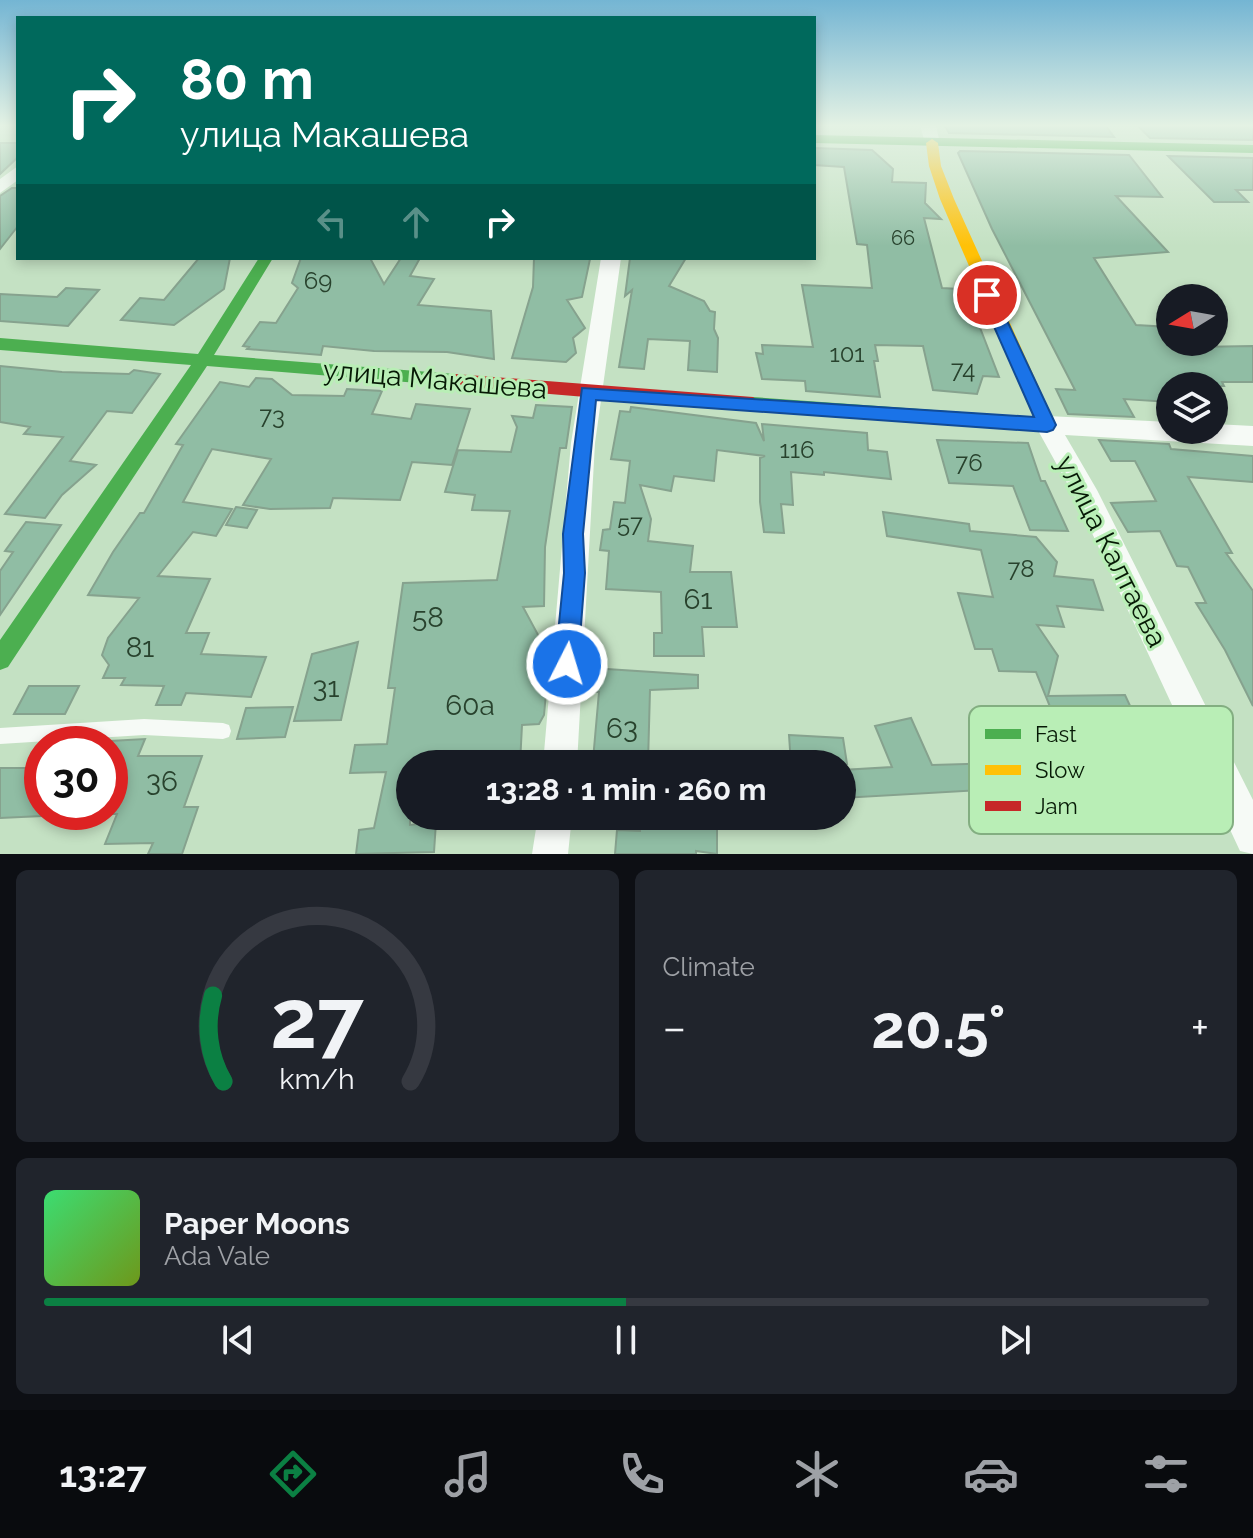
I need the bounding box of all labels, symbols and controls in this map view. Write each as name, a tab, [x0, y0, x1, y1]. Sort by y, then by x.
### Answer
text: 80 m	[180, 46, 314, 112]
icon: right	[48, 48, 152, 152]
text: улица Макашева	[180, 113, 469, 155]
icon: left	[310, 200, 354, 244]
icon: ahead	[394, 200, 438, 244]
icon: right	[478, 200, 522, 244]
house number: 66	[891, 226, 915, 250]
pin	[953, 261, 1021, 329]
house number: 69	[304, 266, 332, 295]
icon: arrive	[965, 273, 1009, 317]
north arrow	[1156, 284, 1228, 356]
map controls	[1156, 284, 1228, 444]
house number: 101	[829, 339, 865, 368]
street label: улица Макашева	[322, 353, 548, 406]
house number: 74	[951, 355, 975, 384]
button: layers	[1156, 372, 1228, 444]
house number: 73	[259, 401, 285, 430]
house number: 116	[779, 435, 815, 464]
house number: 76	[955, 448, 983, 477]
street label: улица Калтаева	[1049, 450, 1174, 653]
house number: 57	[617, 509, 643, 538]
house number: 78	[1007, 554, 1035, 583]
house number: 61	[684, 583, 712, 616]
house number: 58	[412, 601, 444, 634]
position arrow	[525, 622, 609, 706]
house number: 81	[126, 631, 154, 664]
house number: 31	[313, 671, 339, 704]
house number: 60а	[445, 689, 495, 722]
legend	[969, 706, 1233, 834]
house number: 63	[606, 712, 638, 745]
text: Fast	[1035, 721, 1077, 747]
speed limit sign: 30	[24, 726, 128, 830]
text: Slow	[1035, 757, 1085, 783]
house number: 36	[146, 765, 178, 798]
text: 13:28 · 1 min · 260 m	[486, 772, 766, 807]
text: Jam	[1035, 793, 1078, 819]
text: Climate	[663, 952, 755, 982]
text: 27	[270, 970, 364, 1067]
text: 20.5°	[871, 992, 1006, 1062]
text: −	[663, 1002, 686, 1053]
text: +	[1191, 1002, 1209, 1053]
text: km/h	[280, 1062, 355, 1096]
text: Paper Moons	[164, 1206, 350, 1241]
text: Ada Vale	[164, 1241, 270, 1271]
icon: previous	[216, 1318, 260, 1362]
icon: pause	[604, 1318, 648, 1362]
icon: next	[993, 1318, 1037, 1362]
icon: directions	[265, 1446, 321, 1502]
icon: music	[440, 1446, 496, 1502]
icon: phone	[614, 1446, 670, 1502]
icon: climate	[789, 1446, 845, 1502]
icon: car	[963, 1446, 1019, 1502]
icon: filters	[1138, 1446, 1194, 1502]
text: 13:27	[59, 1453, 147, 1495]

